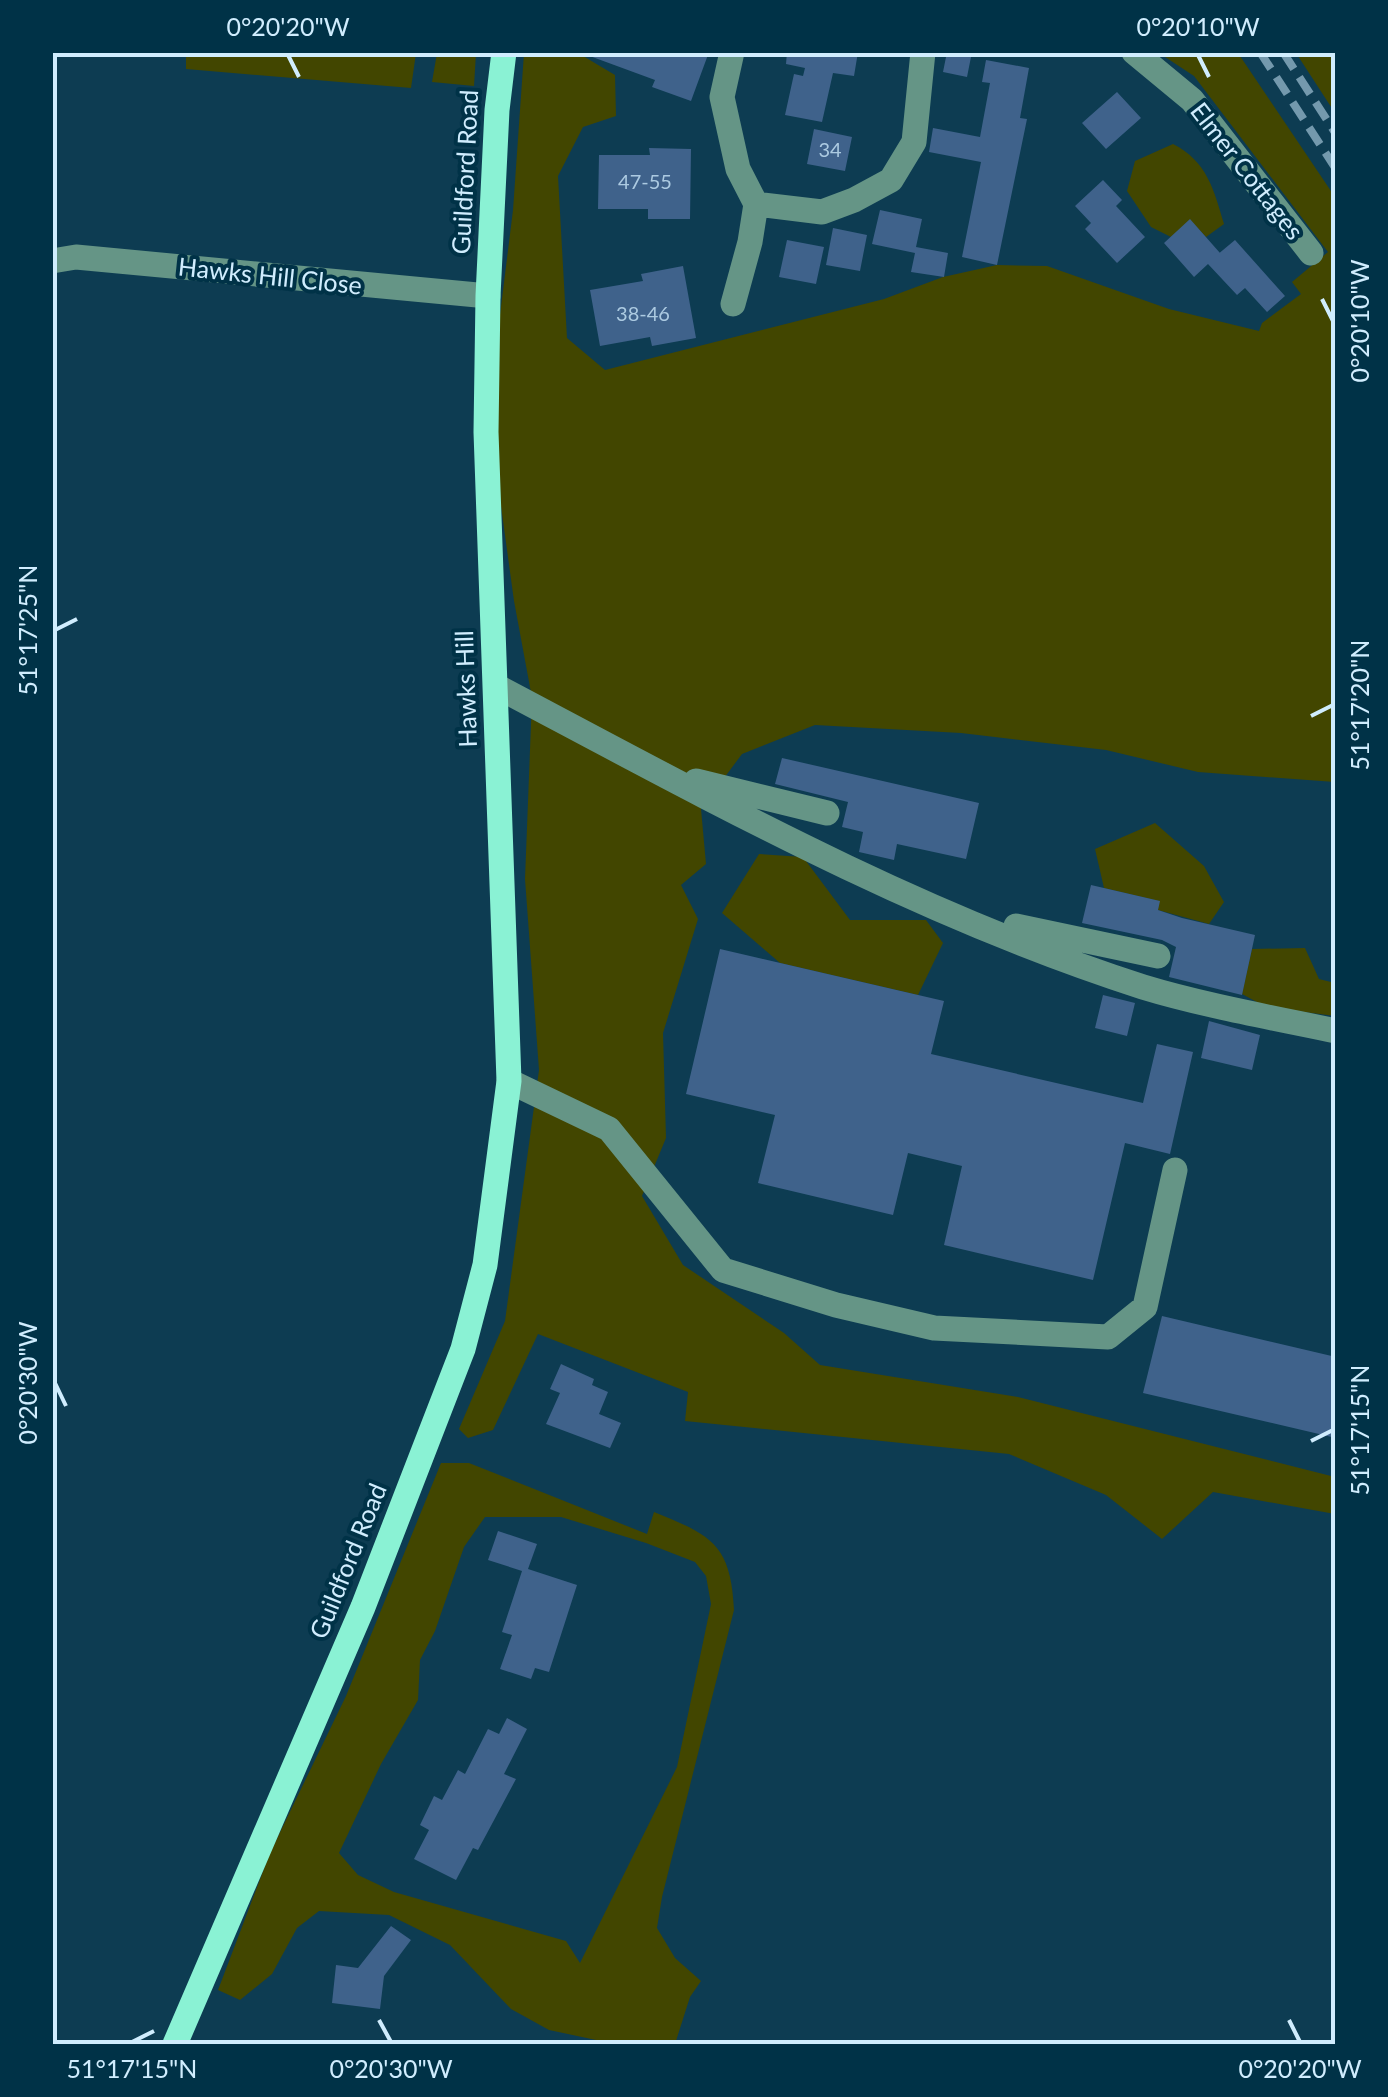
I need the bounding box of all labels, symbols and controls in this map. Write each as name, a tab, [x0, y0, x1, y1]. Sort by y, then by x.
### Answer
text: 0°20'20"W	[226, 11, 350, 41]
text: 0°20'10"W	[1136, 11, 1260, 41]
street label: Guildford Road	[445, 89, 483, 255]
street label: Elmer Cottages	[1185, 96, 1311, 245]
house number: 34	[818, 137, 842, 161]
house number: 47-55	[618, 169, 672, 193]
street label: Hawks Hill Close	[177, 250, 363, 300]
text: 0°20'10"W	[1344, 259, 1374, 383]
house number: 38-46	[616, 301, 670, 325]
text: 51°17'25"N	[12, 565, 42, 695]
street label: Hawks Hill	[448, 630, 482, 748]
text: 51°17'20"N	[1344, 640, 1374, 770]
text: 0°20'30"W	[12, 1321, 42, 1445]
text: 51°17'15"N	[1344, 1365, 1374, 1495]
street label: Guildford Road	[302, 1479, 392, 1643]
text: 51°17'15"N	[67, 2053, 197, 2083]
text: 0°20'30"W	[329, 2053, 453, 2083]
text: 0°20'20"W	[1238, 2053, 1362, 2083]

